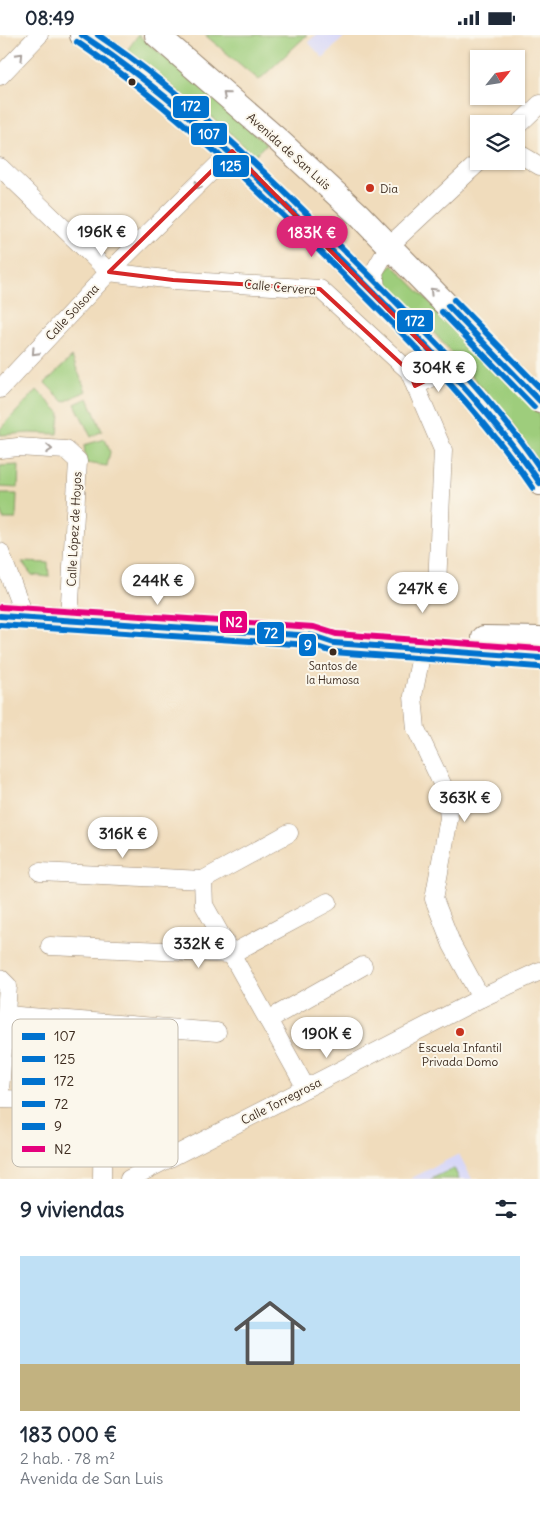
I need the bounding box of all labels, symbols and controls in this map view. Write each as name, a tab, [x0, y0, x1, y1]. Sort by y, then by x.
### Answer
text: 08:49	[25, 6, 75, 30]
north arrow	[470, 50, 525, 105]
map controls	[470, 50, 525, 170]
one-way arrow	[14, 53, 23, 62]
unlabelled marker	[127, 77, 137, 87]
one-way arrow	[223, 92, 232, 101]
line badge: 172	[172, 95, 210, 119]
text: 172	[181, 97, 201, 115]
street label: Avenida de San Luis	[244, 109, 334, 193]
button: layers	[470, 115, 525, 170]
line badge: 107	[190, 122, 228, 146]
text: 107	[198, 125, 220, 143]
line badge: 125	[212, 154, 250, 178]
text: 125	[220, 157, 242, 175]
one-way arrow	[194, 180, 203, 189]
place label: Dia	[380, 181, 398, 196]
marker: Dia	[364, 182, 376, 194]
pin: 196K €	[61, 215, 143, 257]
pin: 183K €	[271, 215, 353, 258]
text: 196K €	[78, 221, 126, 241]
text: 183K €	[288, 222, 336, 242]
street label: Calle Cervera	[243, 276, 317, 298]
street label: Calle Solsona	[42, 281, 102, 343]
one-way arrow	[430, 288, 439, 297]
line badge: 172	[396, 309, 434, 333]
text: 172	[405, 312, 425, 330]
one-way arrow	[32, 346, 41, 355]
pin: 304K €	[398, 351, 480, 393]
text: 304K €	[413, 357, 465, 377]
one-way arrow	[45, 443, 53, 454]
street label: Calle López de Hoyos	[63, 471, 85, 587]
pin: 244K €	[117, 563, 199, 606]
text: 244K €	[133, 570, 184, 590]
pin: 247K €	[382, 571, 464, 614]
text: 247K €	[398, 578, 448, 598]
line badge: N2	[219, 610, 248, 634]
text: N2	[225, 613, 243, 631]
line badge: 72	[256, 621, 285, 645]
text: 72	[264, 624, 279, 642]
line badge: 9	[298, 633, 317, 657]
text: 9	[304, 636, 312, 654]
marker: Santos de la Humosa	[328, 647, 338, 657]
place label: Santos de la Humosa	[307, 659, 359, 687]
pin: 363K €	[424, 781, 506, 823]
text: 363K €	[439, 787, 491, 807]
pin: 316K €	[82, 817, 164, 859]
text: 316K €	[99, 823, 147, 843]
pin: 332K €	[158, 927, 240, 969]
text: 332K €	[174, 933, 224, 953]
pin: 190K €	[286, 1017, 368, 1059]
legend	[12, 1019, 178, 1167]
text: 190K €	[302, 1023, 352, 1043]
marker: Escuela Infantil Privada Domo	[454, 1026, 466, 1038]
text: 107	[54, 1027, 76, 1045]
place label: Escuela Infantil Privada Domo	[418, 1040, 502, 1069]
text: 125	[54, 1050, 75, 1068]
text: 172	[54, 1072, 74, 1090]
street label: Calle Torregrosa	[238, 1074, 324, 1128]
text: 72	[54, 1095, 69, 1113]
text: 9	[54, 1117, 62, 1135]
text: N2	[54, 1140, 72, 1158]
icon: filters	[492, 1195, 520, 1223]
text: 9 viviendas	[20, 1196, 124, 1223]
icon: home	[225, 1288, 315, 1378]
text: 183 000 €	[20, 1421, 117, 1448]
text: 2 hab. · 78 m²	[20, 1448, 115, 1468]
text: Avenida de San Luis	[20, 1468, 163, 1488]

